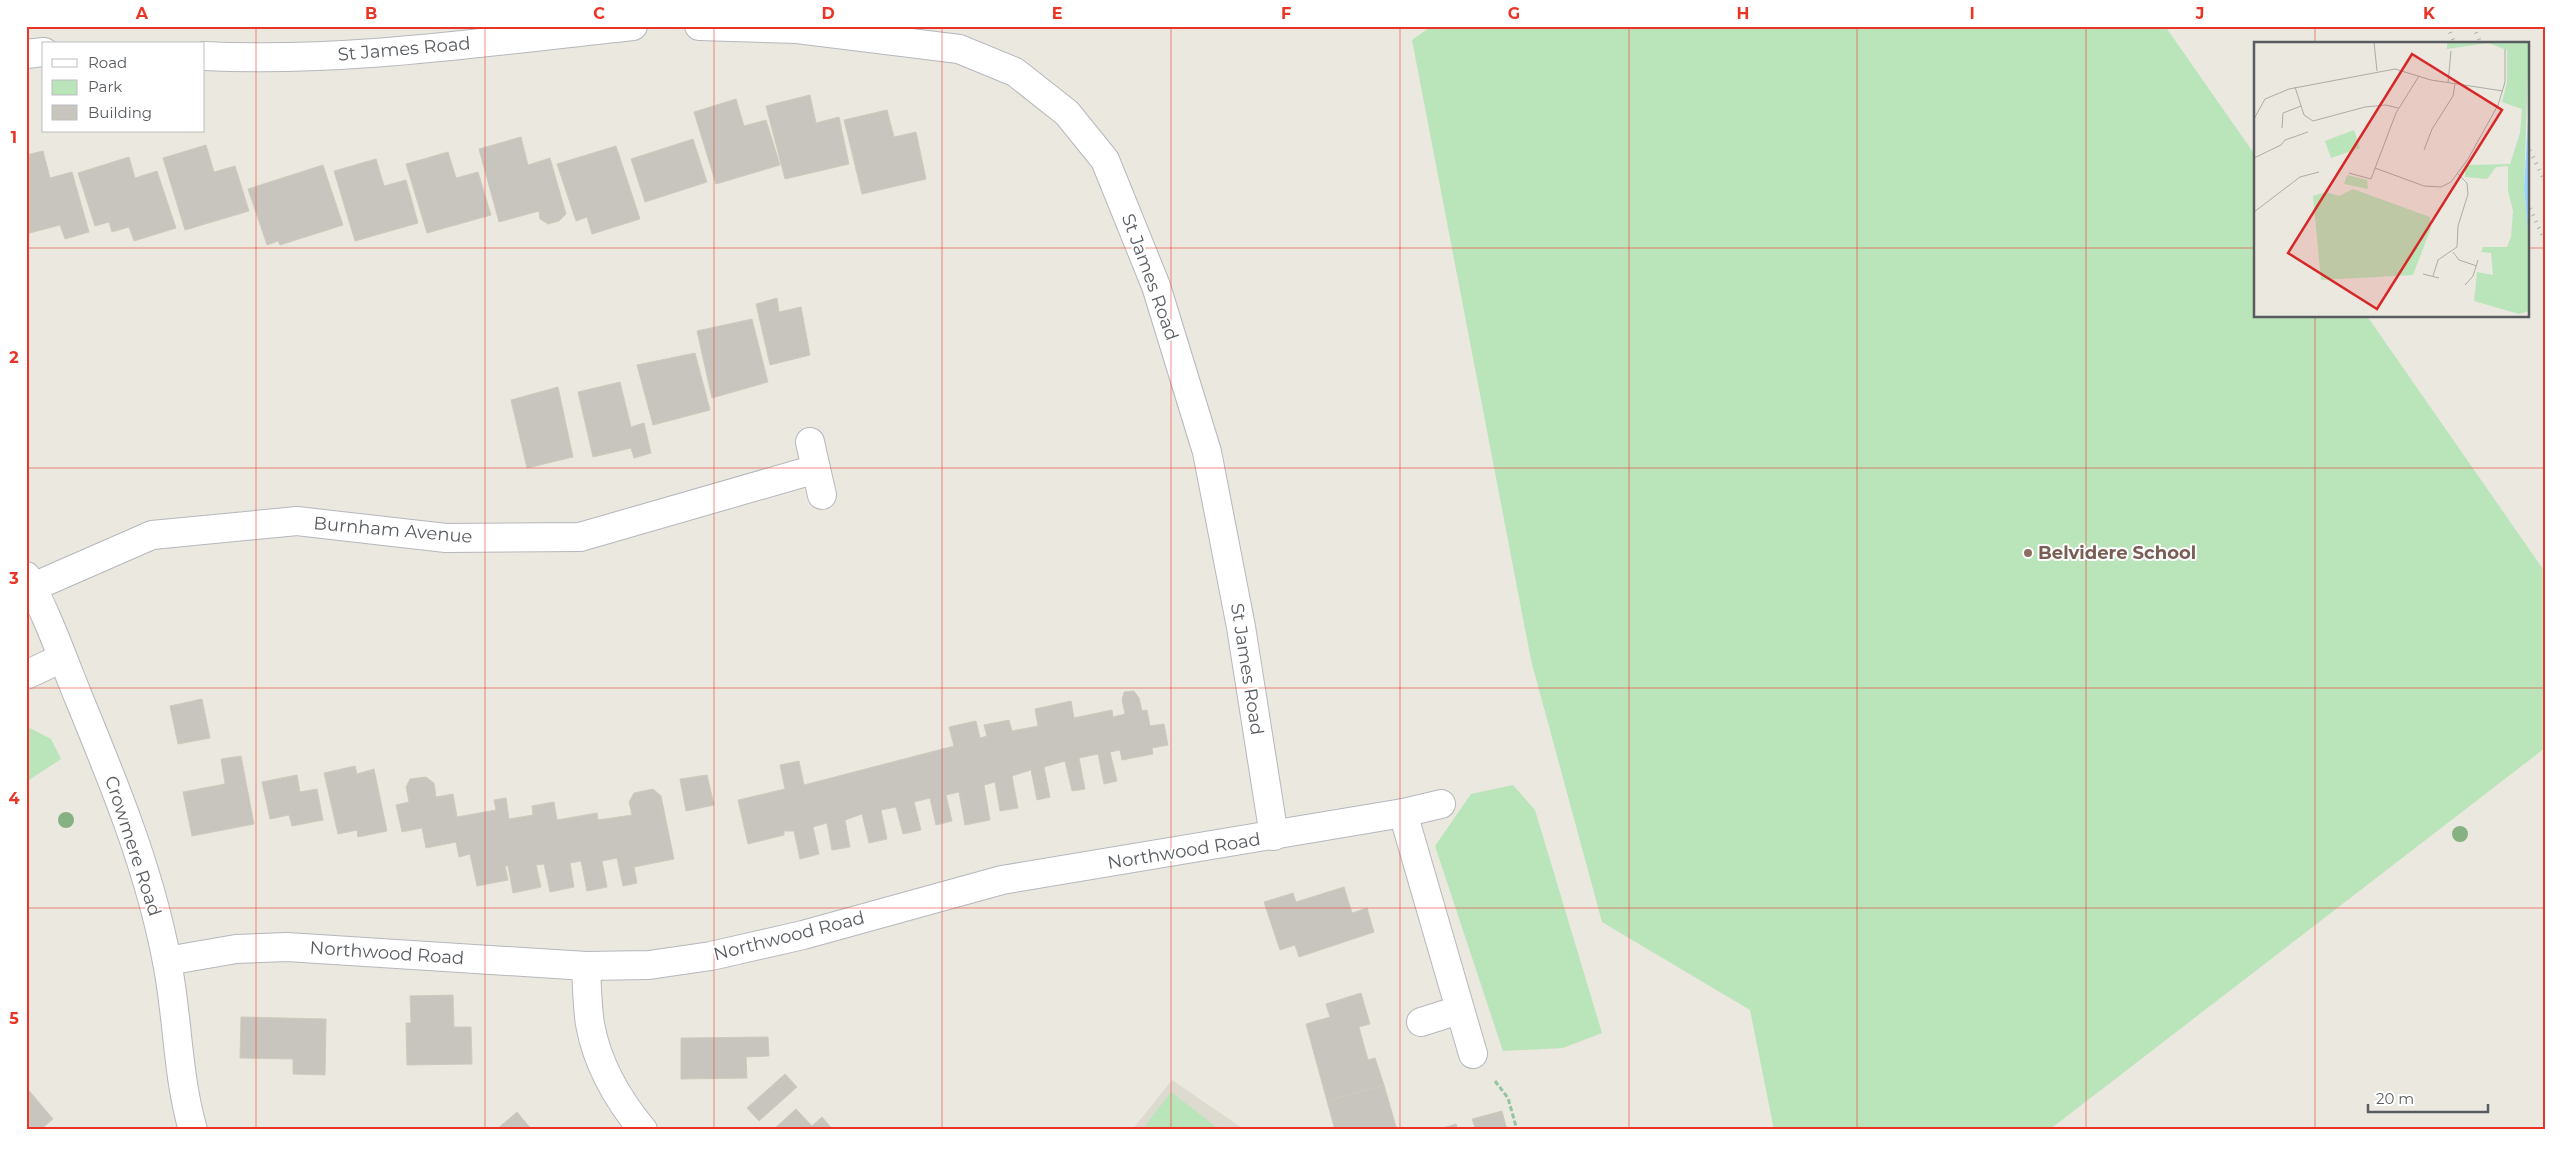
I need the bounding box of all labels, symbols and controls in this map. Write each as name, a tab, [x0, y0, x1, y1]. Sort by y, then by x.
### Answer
text: A	[135, 4, 149, 23]
text: B	[365, 4, 377, 23]
text: C	[593, 4, 605, 23]
text: D	[821, 4, 835, 23]
text: E	[1052, 4, 1062, 23]
text: F	[1281, 4, 1291, 23]
text: G	[1508, 4, 1520, 23]
text: H	[1737, 4, 1749, 23]
text: I	[1969, 4, 1975, 23]
text: J	[2195, 4, 2204, 23]
text: K	[2423, 4, 2436, 23]
street label: St James Road	[337, 32, 471, 66]
legend	[42, 42, 205, 132]
inset map	[2254, 42, 2528, 318]
text: Road	[88, 53, 127, 72]
text: Park	[88, 77, 122, 96]
text: Building	[88, 103, 152, 122]
text: 1	[11, 128, 17, 147]
street label: St James Road	[1117, 211, 1183, 343]
text: 2	[9, 348, 19, 367]
street label: Burnham Avenue	[313, 512, 474, 548]
place label: Belvidere School	[2038, 542, 2196, 564]
marker: Belvidere School	[2022, 547, 2034, 559]
text: 3	[8, 569, 19, 588]
street label: St James Road	[1226, 601, 1268, 737]
street label: Crowmere Road	[100, 773, 166, 919]
text: 4	[8, 789, 20, 808]
street label: Northwood Road	[1106, 828, 1262, 874]
street label: Northwood Road	[711, 907, 867, 965]
street label: Northwood Road	[309, 937, 465, 969]
text: 5	[9, 1009, 19, 1028]
scale bar	[2368, 1081, 2488, 1113]
text: 20 m	[2376, 1089, 2414, 1108]

